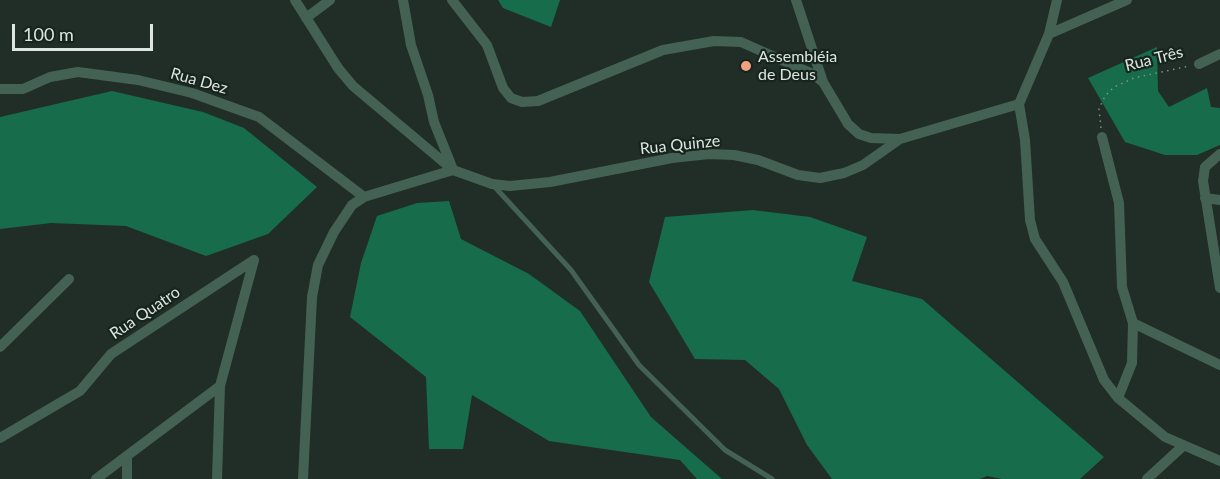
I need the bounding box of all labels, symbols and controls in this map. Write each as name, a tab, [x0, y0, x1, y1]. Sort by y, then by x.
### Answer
scale bar	[15, 12, 156, 50]
text: 100 m	[23, 23, 74, 45]
street label: Rua Três	[1123, 43, 1185, 75]
place label: Assembléia de Deus	[758, 47, 837, 85]
marker: Assembléia de Deus	[739, 59, 753, 73]
street label: Rua Dez	[168, 64, 230, 98]
street label: Rua Quinze	[639, 131, 721, 159]
street label: Rua Quatro	[106, 283, 184, 343]

